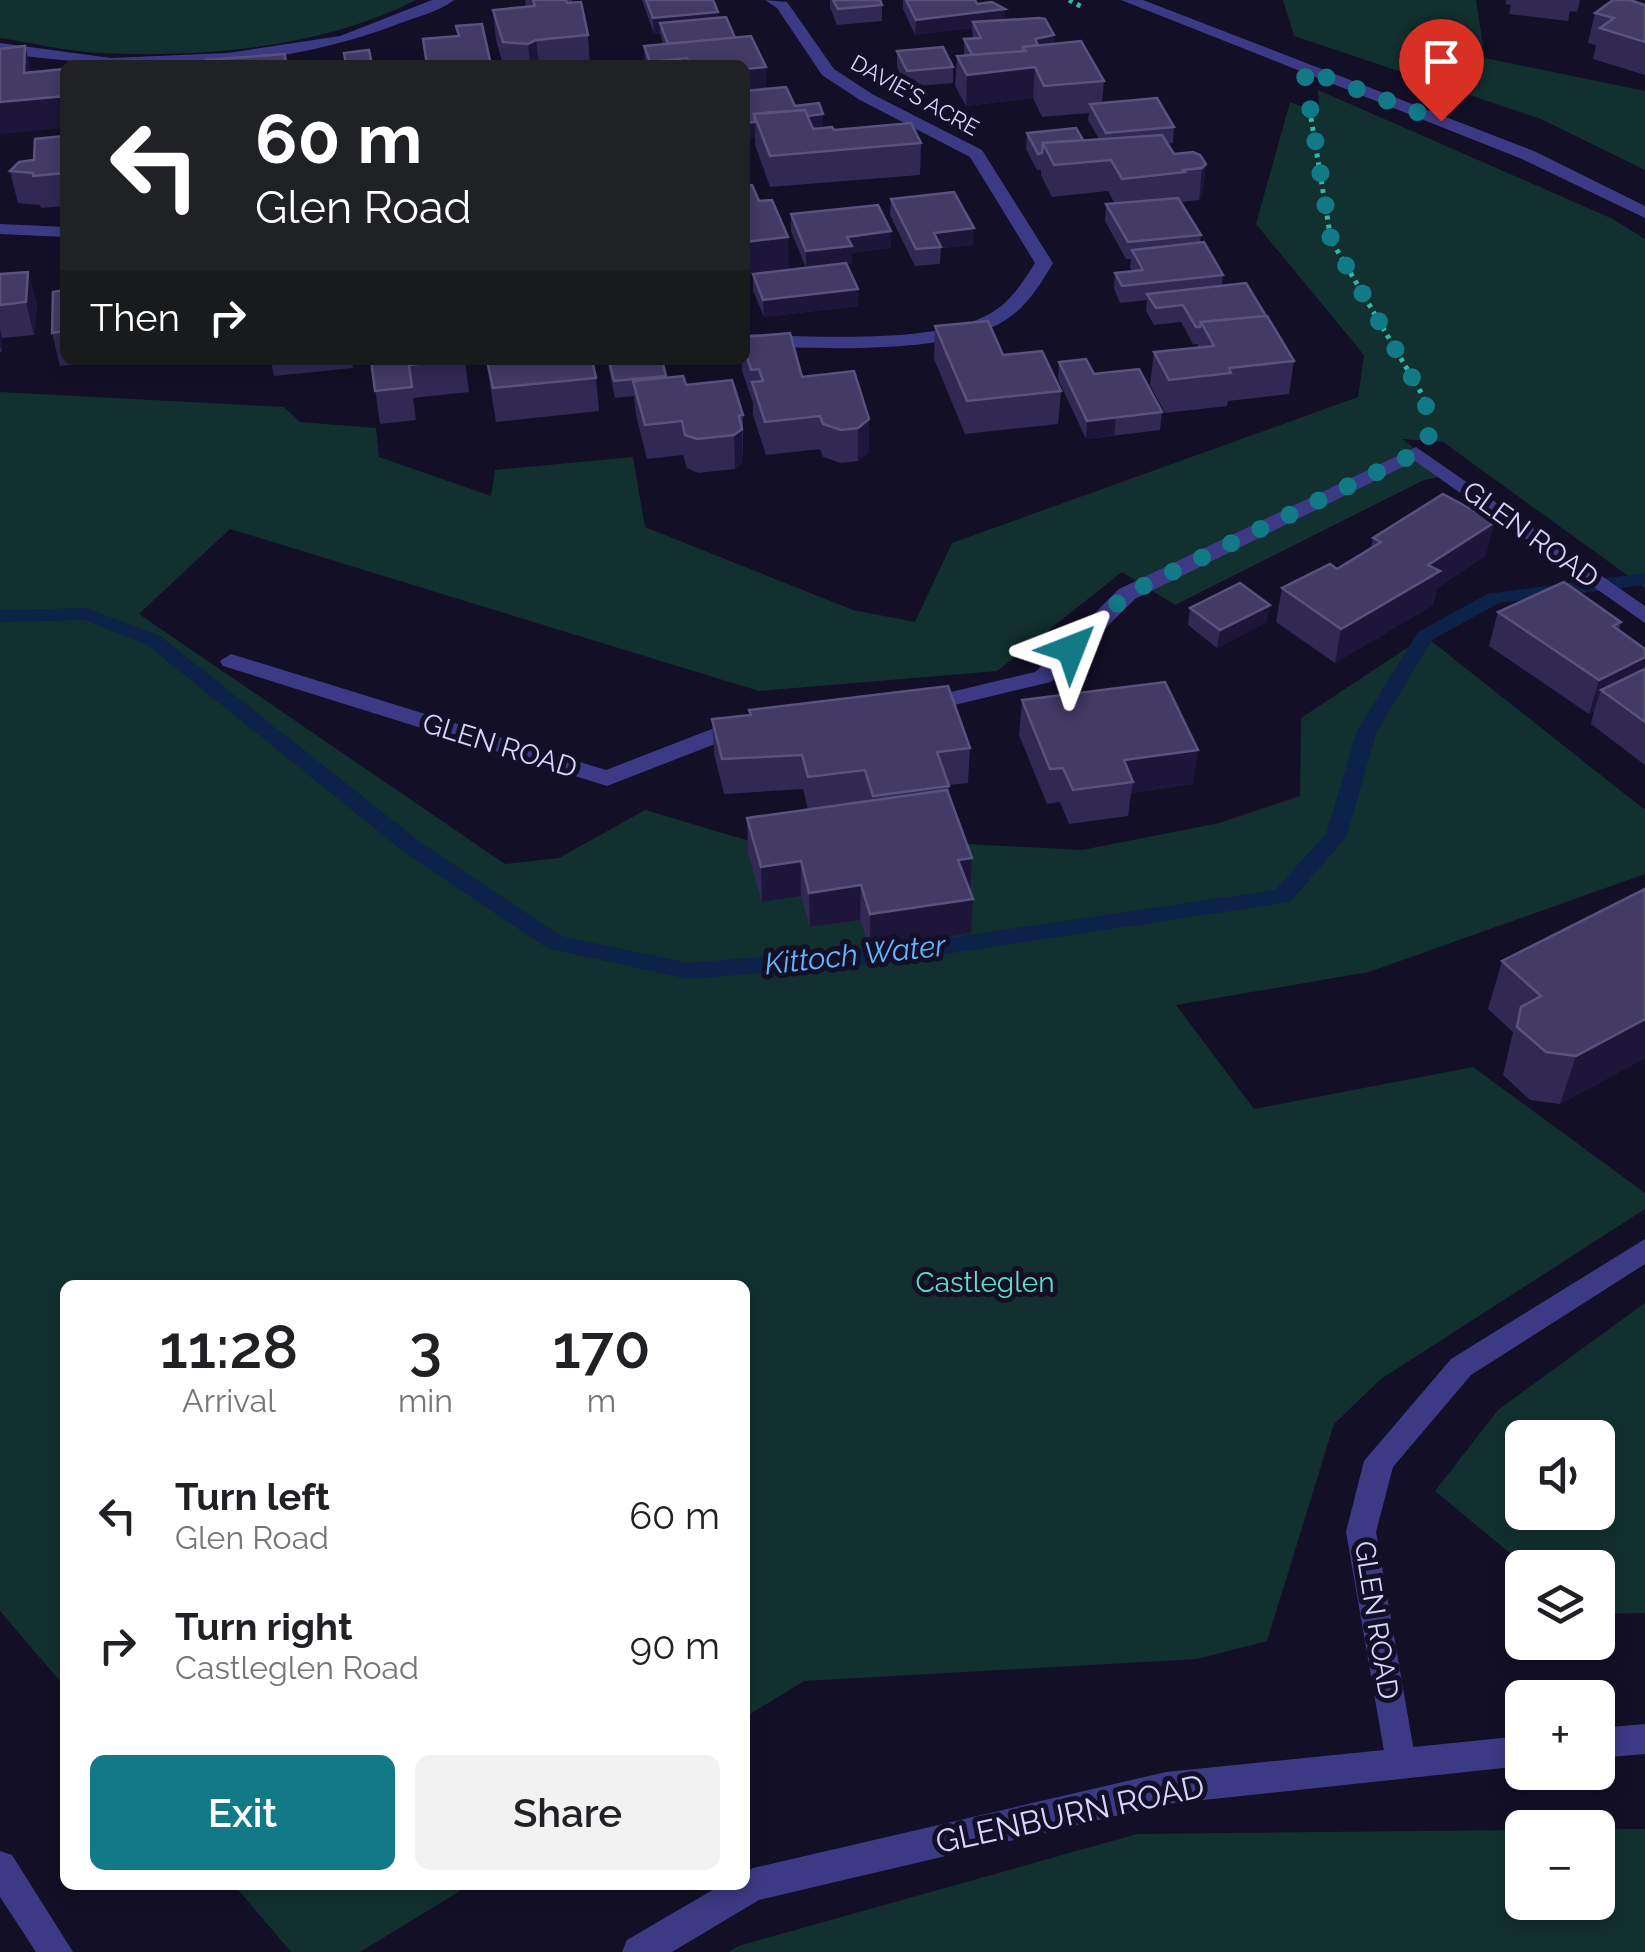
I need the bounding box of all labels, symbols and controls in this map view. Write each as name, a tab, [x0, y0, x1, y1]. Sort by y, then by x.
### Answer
pin	[1399, 19, 1484, 122]
icon: arrive	[1414, 34, 1469, 89]
street label: DAVIE'S ACRE	[846, 49, 984, 141]
text: 60 m	[255, 97, 422, 179]
icon: left	[90, 100, 220, 230]
text: Glen Road	[255, 181, 472, 234]
icon: right	[200, 290, 255, 345]
text: Then	[90, 295, 180, 340]
street label: GLEN ROAD	[1456, 474, 1605, 595]
position arrow	[1019, 597, 1123, 701]
street label: GLEN ROAD	[419, 706, 581, 785]
water label: Kittoch Water	[763, 927, 949, 981]
park label: Castleglen	[915, 1266, 1055, 1299]
text: 11:28	[160, 1312, 298, 1382]
text: 3	[409, 1312, 442, 1382]
text: 170	[553, 1312, 650, 1382]
text: Arrival	[182, 1382, 276, 1419]
text: min	[398, 1382, 453, 1419]
text: m	[587, 1382, 616, 1419]
map controls	[1505, 1420, 1615, 1920]
button: sound	[1505, 1420, 1615, 1530]
text: Turn left	[175, 1474, 330, 1519]
icon: left	[90, 1488, 145, 1543]
text: 60 m	[629, 1493, 720, 1538]
text: Glen Road	[175, 1519, 329, 1556]
street label: GLEN ROAD	[1348, 1539, 1405, 1702]
button: layers	[1505, 1550, 1615, 1660]
text: Turn right	[175, 1604, 352, 1649]
icon: right	[90, 1618, 145, 1673]
text: 90 m	[630, 1623, 720, 1668]
text: Castleglen Road	[175, 1649, 419, 1686]
button: +	[1505, 1680, 1615, 1790]
button: Exit	[90, 1755, 395, 1870]
button: Share	[415, 1755, 720, 1870]
street label: GLENBURN ROAD	[932, 1767, 1208, 1860]
button: −	[1505, 1810, 1615, 1920]

